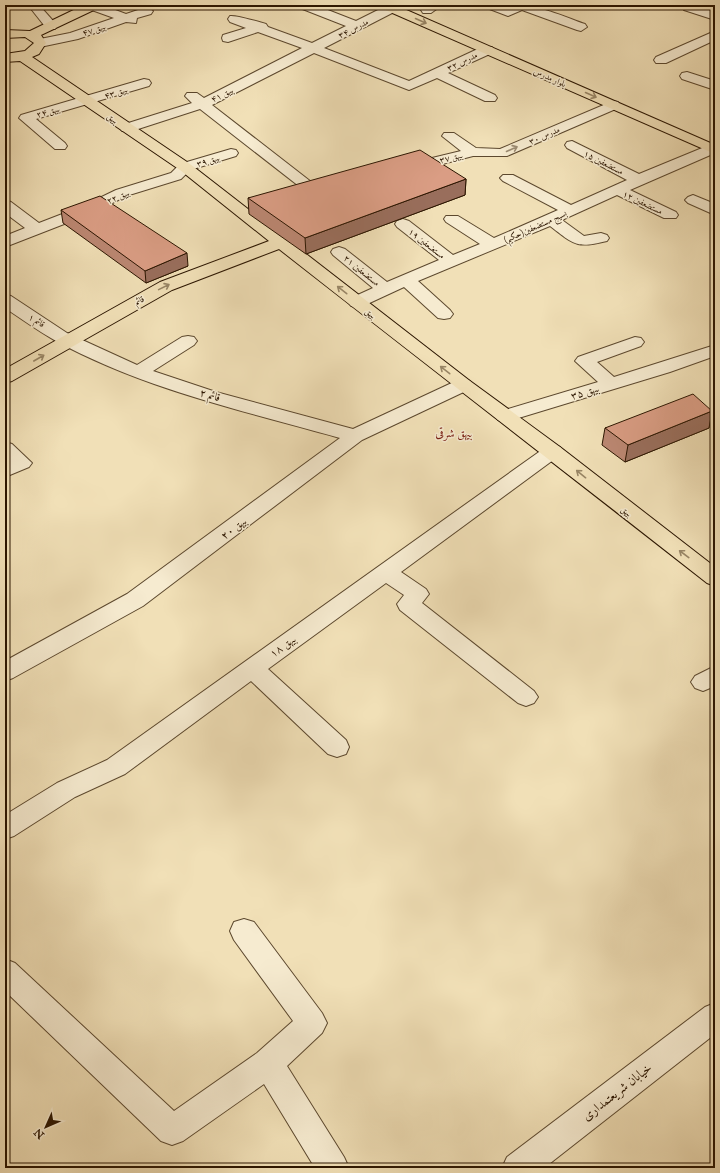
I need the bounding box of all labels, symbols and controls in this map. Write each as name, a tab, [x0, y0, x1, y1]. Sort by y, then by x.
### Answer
street label: مدرس ۳۴	[336, 16, 371, 41]
one-way arrow	[414, 17, 426, 25]
street label: بیهق ۴۷	[81, 20, 107, 39]
street label: مدرس ۳۲	[445, 49, 480, 74]
street label: بلوار مدرس	[532, 65, 568, 90]
street label: بیهق ۴۳	[103, 83, 129, 102]
street label: بیهق ۴۱	[209, 84, 236, 105]
one-way arrow	[585, 92, 597, 100]
street label: بیهق ۲۴	[35, 102, 61, 121]
street label: بیهق	[104, 110, 121, 127]
street label: مدرس ۳۰	[527, 123, 562, 148]
one-way arrow	[505, 145, 517, 152]
street label: مستضعفین ۱۵	[582, 147, 626, 178]
street label: بیهق ۳۷	[438, 149, 464, 166]
street label: بیهق ۳۹	[195, 151, 221, 170]
street label: بیهق ۲۲	[105, 186, 132, 207]
street label: مستضعفین ۱۲	[621, 188, 665, 217]
street label: بسیج مستضعفین(حکیم)	[502, 207, 570, 248]
street label: مستضعفین ۱۹	[406, 225, 447, 261]
street label: مستضعفین ۲۱	[341, 252, 382, 289]
one-way arrow	[158, 283, 170, 290]
one-way arrow	[337, 286, 348, 294]
street label: قائم	[132, 293, 148, 310]
street label: بیهق	[362, 305, 379, 322]
street label: قائم ۱	[25, 311, 48, 332]
one-way arrow	[33, 353, 45, 361]
one-way arrow	[439, 366, 450, 375]
street label: بیهق ۳۵	[569, 381, 601, 403]
street label: قائم ۲	[197, 386, 222, 407]
district label: بیهق شرقی	[435, 426, 473, 441]
one-way arrow	[576, 470, 587, 479]
street label: بیهق	[618, 503, 635, 520]
street label: بیهق ۲۰	[218, 514, 250, 543]
one-way arrow	[679, 550, 690, 558]
street label: بیهق ۱۸	[267, 632, 299, 661]
street label: خیابان شریعتمداری	[579, 1060, 655, 1124]
north arrow	[26, 1107, 66, 1147]
text: N	[31, 1125, 47, 1142]

